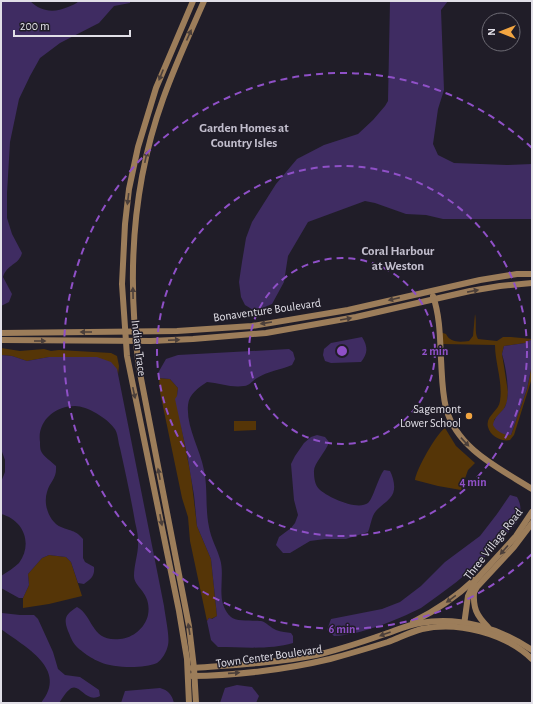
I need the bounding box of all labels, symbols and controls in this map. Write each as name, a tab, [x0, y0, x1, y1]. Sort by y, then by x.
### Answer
scale bar	[14, 12, 130, 38]
north arrow	[481, 12, 521, 52]
text: 200 m	[20, 20, 50, 32]
one-way arrow	[187, 28, 193, 40]
text: N	[486, 28, 497, 36]
one-way arrow	[158, 70, 164, 81]
district label: Garden Homes at Country Isles	[199, 122, 289, 150]
one-way arrow	[144, 151, 150, 163]
one-way arrow	[125, 193, 131, 205]
district label: Coral Harbour at Weston	[362, 245, 435, 273]
one-way arrow	[130, 286, 136, 299]
one-way arrow	[467, 287, 479, 293]
street label: Bonaventure Boulevard	[212, 296, 322, 324]
one-way arrow	[388, 297, 400, 303]
one-way arrow	[340, 316, 352, 322]
street label: Indian Trace	[130, 319, 148, 377]
one-way arrow	[260, 321, 272, 327]
one-way arrow	[79, 329, 92, 335]
one-way arrow	[168, 337, 181, 343]
one-way arrow	[34, 338, 47, 344]
centre of rings	[335, 344, 349, 358]
text: 2 min	[422, 345, 448, 357]
one-way arrow	[132, 387, 138, 399]
place label: Sagemont Lower School	[400, 403, 461, 429]
marker: Sagemont Lower School	[464, 411, 474, 421]
one-way arrow	[460, 437, 470, 447]
one-way arrow	[156, 468, 162, 480]
text: 4 min	[459, 476, 487, 488]
street label: Three Village Road	[461, 506, 525, 582]
one-way arrow	[158, 514, 164, 527]
one-way arrow	[499, 544, 508, 555]
one-way arrow	[446, 595, 457, 603]
one-way arrow	[186, 623, 192, 635]
text: 6 min	[329, 623, 355, 635]
one-way arrow	[379, 631, 391, 637]
street label: Town Center Boulevard	[215, 643, 323, 669]
one-way arrow	[228, 670, 240, 677]

